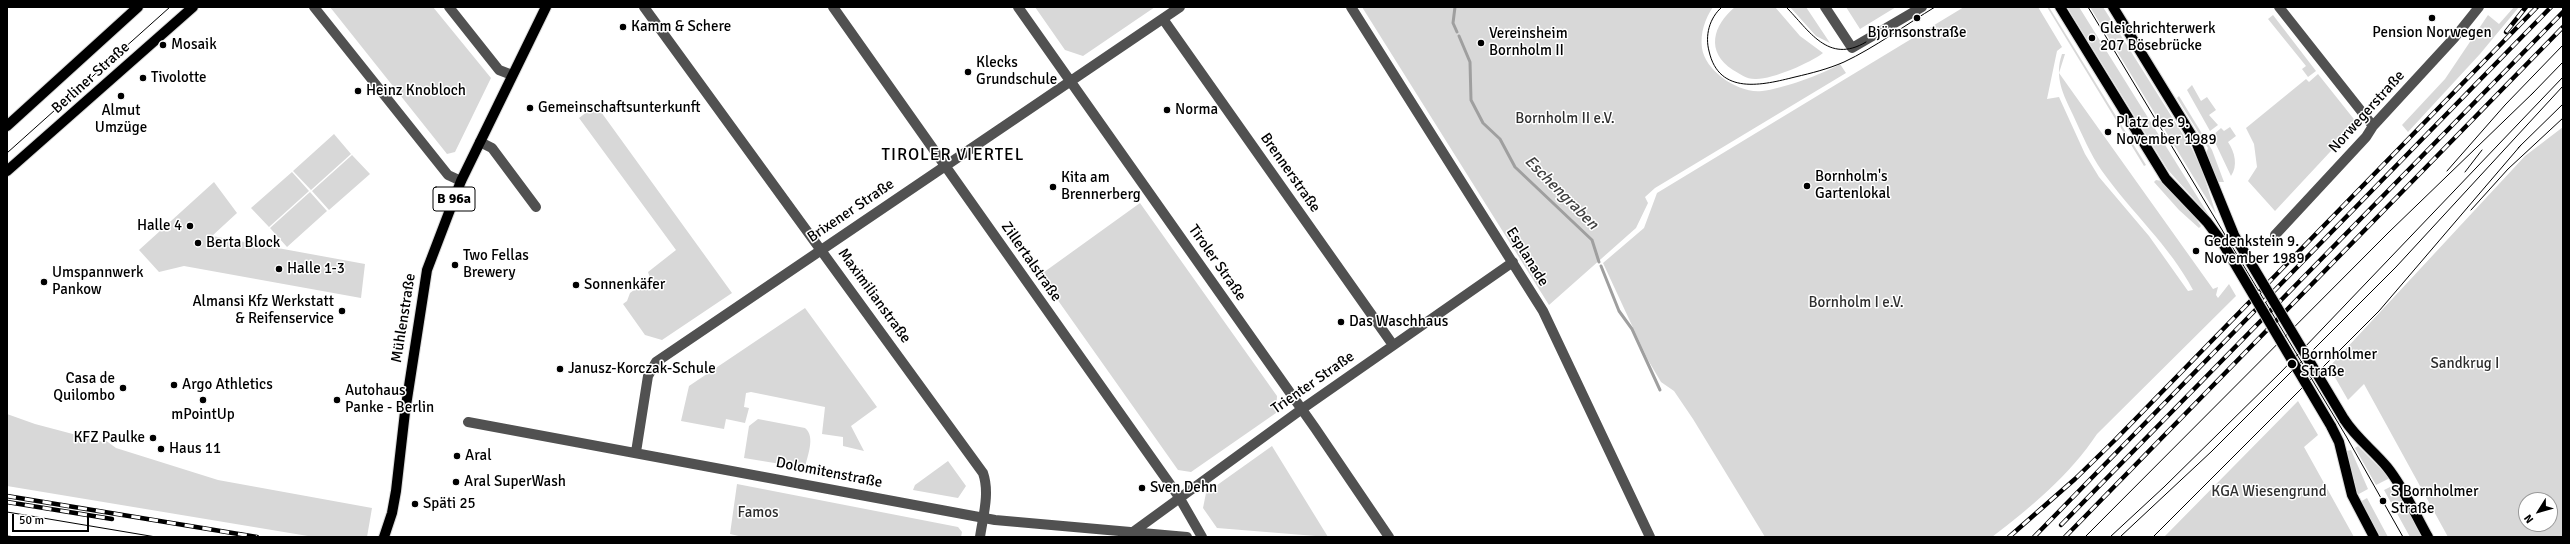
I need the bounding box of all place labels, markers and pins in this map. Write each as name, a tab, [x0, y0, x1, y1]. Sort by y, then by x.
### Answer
marker: Björnsonstraße	[1912, 13, 1922, 23]
marker: Pension Norwegen	[2427, 13, 2437, 23]
place label: Kamm & Schere	[631, 18, 731, 36]
place label: Gleichrichterwerk 207 Bösebrücke	[2100, 20, 2215, 55]
marker: Kamm & Schere	[618, 22, 628, 32]
place label: Björnsonstraße	[1867, 24, 1967, 42]
place label: Pension Norwegen	[2372, 24, 2492, 42]
place label: Vereinsheim Bornholm II	[1489, 25, 1568, 60]
marker: Gleichrichterwerk 207 Bösebrücke	[2087, 33, 2097, 43]
place label: Mosaik	[171, 36, 217, 54]
marker: Vereinsheim Bornholm II	[1476, 38, 1486, 48]
marker: Mosaik	[158, 40, 168, 50]
place label: Klecks Grundschule	[976, 54, 1057, 89]
marker: Klecks Grundschule	[963, 67, 973, 77]
place label: Tivolotte	[151, 69, 207, 87]
marker: Tivolotte	[138, 73, 148, 83]
place label: Heinz Knobloch	[366, 82, 466, 100]
marker: Heinz Knobloch	[353, 86, 363, 96]
marker: Almut Umzüge	[116, 91, 126, 101]
place label: Gemeinschaftsunterkunft	[538, 99, 701, 117]
place label: Norma	[1175, 101, 1218, 119]
place label: Almut Umzüge	[95, 102, 147, 137]
marker: Gemeinschaftsunterkunft	[525, 103, 535, 113]
marker: Norma	[1162, 105, 1172, 115]
place label: Platz des 9. November 1989	[2116, 114, 2217, 149]
marker: Platz des 9. November 1989	[2103, 127, 2113, 137]
place label: Bornholm's Gartenlokal	[1815, 168, 1890, 203]
place label: Kita am Brennerberg	[1061, 169, 1141, 204]
marker: Bornholm's Gartenlokal	[1802, 181, 1812, 191]
marker: Kita am Brennerberg	[1048, 182, 1058, 192]
place label: Halle 4	[137, 217, 182, 235]
marker: Halle 4	[185, 221, 195, 231]
place label: Gedenkstein 9. November 1989	[2204, 233, 2305, 268]
place label: Berta Block	[206, 234, 280, 252]
marker: Berta Block	[193, 238, 203, 248]
marker: Gedenkstein 9. November 1989	[2191, 246, 2201, 256]
place label: Two Fellas Brewery	[463, 247, 529, 282]
place label: Halle 1-3	[287, 260, 345, 278]
marker: Two Fellas Brewery	[450, 260, 460, 270]
place label: Umspannwerk Pankow	[52, 264, 143, 299]
marker: Halle 1-3	[274, 264, 284, 274]
place label: Sonnenkäfer	[584, 276, 665, 294]
marker: Umspannwerk Pankow	[39, 277, 49, 287]
marker: Sonnenkäfer	[571, 280, 581, 290]
place label: Almansi Kfz Werkstatt & Reifenservice	[193, 293, 334, 328]
marker: Almansi Kfz Werkstatt & Reifenservice	[337, 306, 347, 316]
place label: Das Waschhaus	[1349, 313, 1448, 331]
marker: Das Waschhaus	[1336, 317, 1346, 327]
place label: Bornholmer Straße	[2301, 346, 2377, 381]
marker: Bornholmer Straße	[2286, 358, 2298, 370]
place label: Janusz-Korczak-Schule	[568, 360, 716, 378]
marker: Janusz-Korczak-Schule	[555, 364, 565, 374]
place label: Casa de Quilombo	[53, 370, 115, 405]
place label: Argo Athletics	[182, 376, 273, 394]
marker: Argo Athletics	[169, 380, 179, 390]
place label: Autohaus Panke - Berlin	[345, 382, 434, 417]
marker: Casa de Quilombo	[118, 383, 128, 393]
marker: mPointUp	[198, 395, 208, 405]
marker: Autohaus Panke - Berlin	[332, 395, 342, 405]
place label: mPointUp	[171, 406, 235, 424]
place label: KFZ Paulke	[73, 429, 145, 447]
marker: KFZ Paulke	[148, 433, 158, 443]
place label: Haus 11	[169, 440, 221, 458]
marker: Haus 11	[156, 444, 166, 454]
place label: Aral	[465, 447, 492, 465]
marker: Aral	[452, 451, 462, 461]
place label: Aral SuperWash	[464, 473, 566, 491]
marker: Aral SuperWash	[451, 477, 461, 487]
place label: Sven Dehn	[1150, 479, 1217, 497]
marker: Sven Dehn	[1137, 483, 1147, 493]
place label: S Bornholmer Straße	[2391, 483, 2479, 518]
place label: Späti 25	[423, 495, 476, 513]
marker: S Bornholmer Straße	[2378, 496, 2388, 506]
marker: Späti 25	[410, 499, 420, 509]

